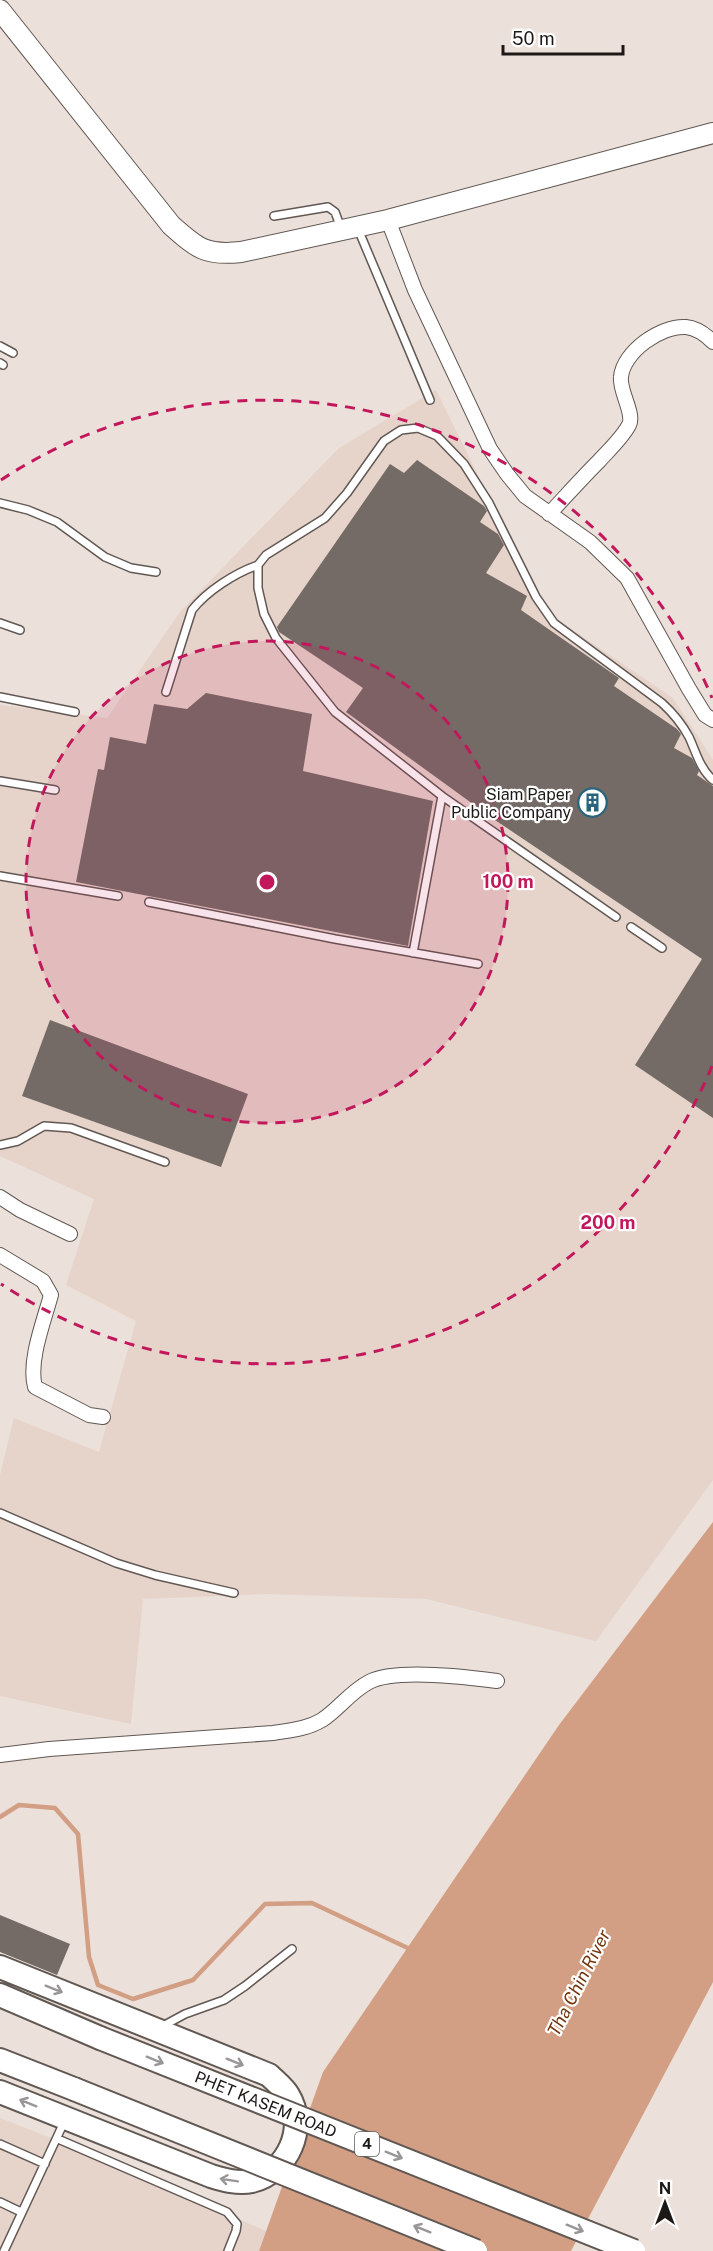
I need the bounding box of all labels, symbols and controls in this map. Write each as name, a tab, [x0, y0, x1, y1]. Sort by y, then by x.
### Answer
scale bar	[503, 18, 623, 56]
text: 50 m	[512, 28, 555, 49]
place label: Siam Paper Public Company	[451, 785, 571, 822]
building icon: Siam Paper Public Company	[576, 787, 608, 819]
text: 100 m	[482, 871, 534, 892]
centre of rings	[257, 872, 277, 892]
text: 200 m	[581, 1212, 635, 1233]
water label: Tha Chin River	[543, 1926, 614, 2039]
one-way arrow	[45, 1984, 63, 1995]
one-way arrow	[145, 2055, 163, 2066]
one-way arrow	[226, 2057, 244, 2068]
street label: PHET KASEM ROAD	[192, 2067, 340, 2142]
one-way arrow	[19, 2097, 37, 2108]
road number: 4	[355, 2132, 379, 2156]
one-way arrow	[385, 2150, 403, 2161]
north arrow	[635, 2173, 695, 2233]
one-way arrow	[220, 2175, 239, 2186]
text: N	[659, 2179, 671, 2198]
one-way arrow	[413, 2223, 431, 2234]
one-way arrow	[566, 2223, 584, 2234]

